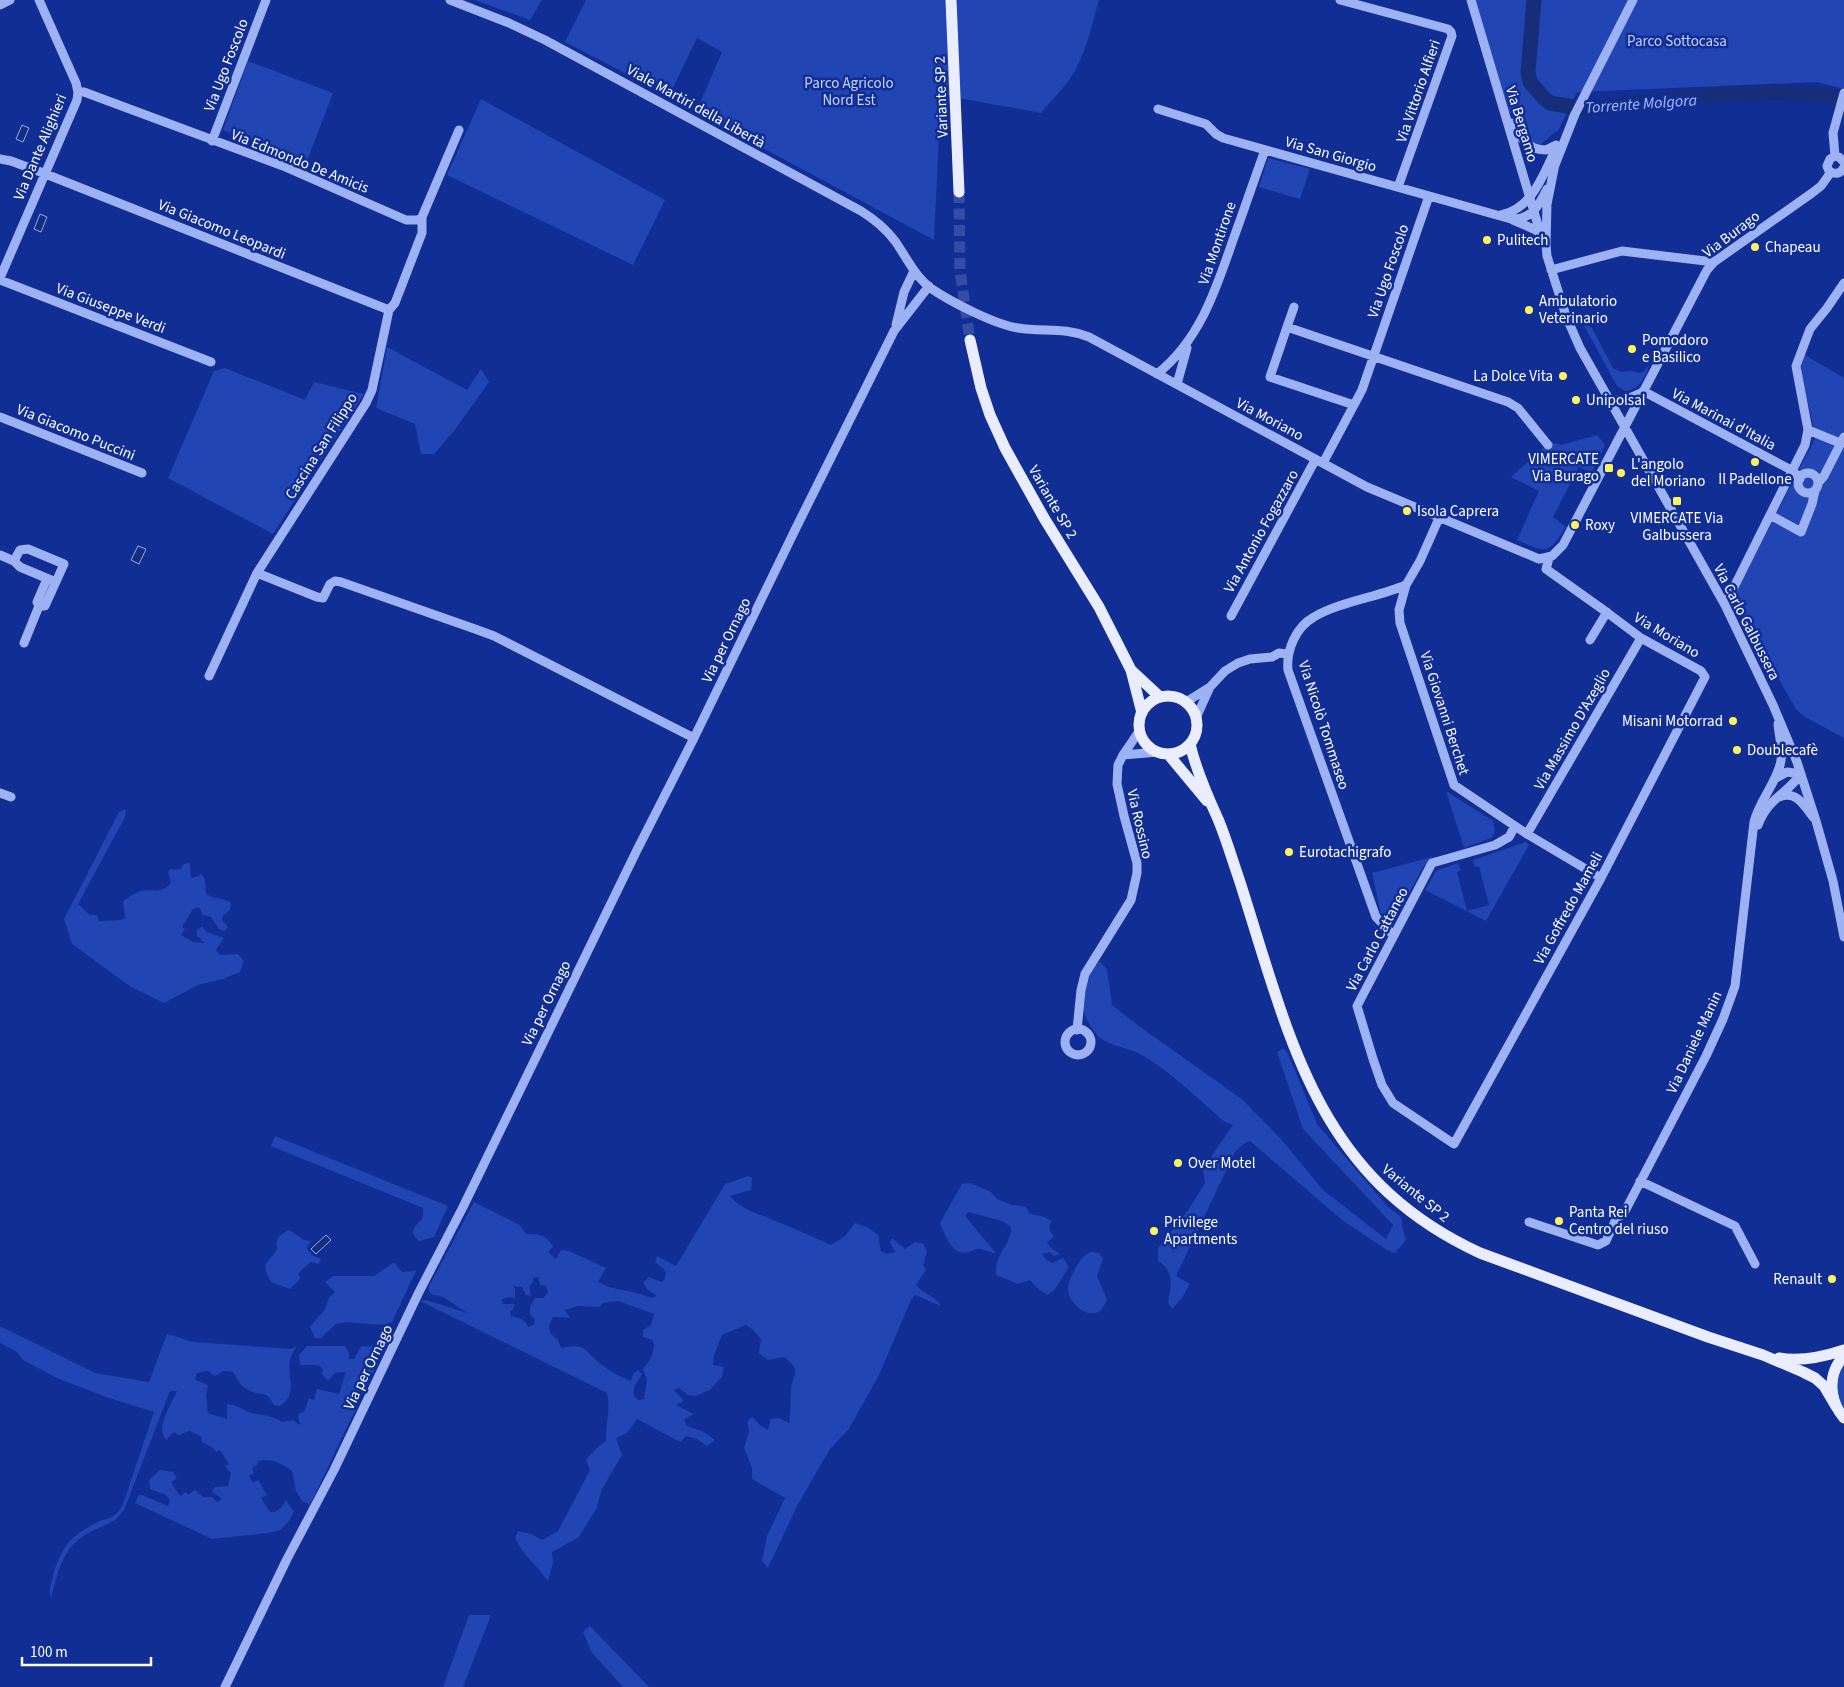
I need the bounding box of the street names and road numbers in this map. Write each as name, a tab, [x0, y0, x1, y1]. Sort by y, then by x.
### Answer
street label: Via Ugo Foscolo	[199, 16, 254, 115]
street label: Via Vittorio Alfieri	[1391, 37, 1446, 145]
street label: Variante SP 2	[930, 56, 953, 138]
street label: Viale Martiri della Libertà	[623, 59, 769, 153]
street label: Via Bergamo	[1500, 83, 1543, 165]
street label: Via Dante Alighieri	[9, 91, 72, 204]
street label: Via Edmondo De Amicis	[228, 124, 372, 199]
street label: Via San Giorgio	[1283, 131, 1379, 178]
street label: Via Giacomo Leopardi	[155, 194, 289, 265]
street label: Via Montirone	[1193, 199, 1242, 288]
street label: Via Burago	[1698, 206, 1764, 263]
street label: Via Ugo Foscolo	[1363, 221, 1414, 321]
street label: Via Giuseppe Verdi	[53, 278, 169, 339]
street label: Via Marinai d'Italia	[1668, 383, 1780, 456]
street label: Cascina San Filippo	[280, 389, 363, 504]
street label: Via Moriano	[1232, 393, 1307, 446]
street label: Via Giacomo Puccini	[13, 399, 138, 466]
street label: Variante SP 2	[1023, 462, 1082, 543]
street label: Via Antonio Fogazzaro	[1219, 466, 1304, 597]
street label: Via Carlo Galbussera	[1708, 561, 1785, 684]
street label: Via per Ornago	[697, 594, 756, 686]
street label: Via Moriano	[1630, 607, 1704, 663]
street label: Via Giovanni Berchet	[1415, 649, 1474, 778]
street label: Via Nicolò Tommaseo	[1293, 658, 1354, 792]
street label: Via Massimo D'Azeglio	[1529, 665, 1616, 794]
street label: Via Rossino	[1121, 787, 1158, 861]
street label: Via Goffredo Mameli	[1529, 848, 1608, 968]
street label: Via Carlo Cattaneo	[1341, 884, 1414, 995]
street label: Via per Ornago	[517, 957, 576, 1049]
street label: Via Daniele Manin	[1661, 988, 1727, 1097]
street label: Variante SP 2	[1377, 1159, 1454, 1227]
street label: Via per Ornago	[339, 1321, 398, 1413]

